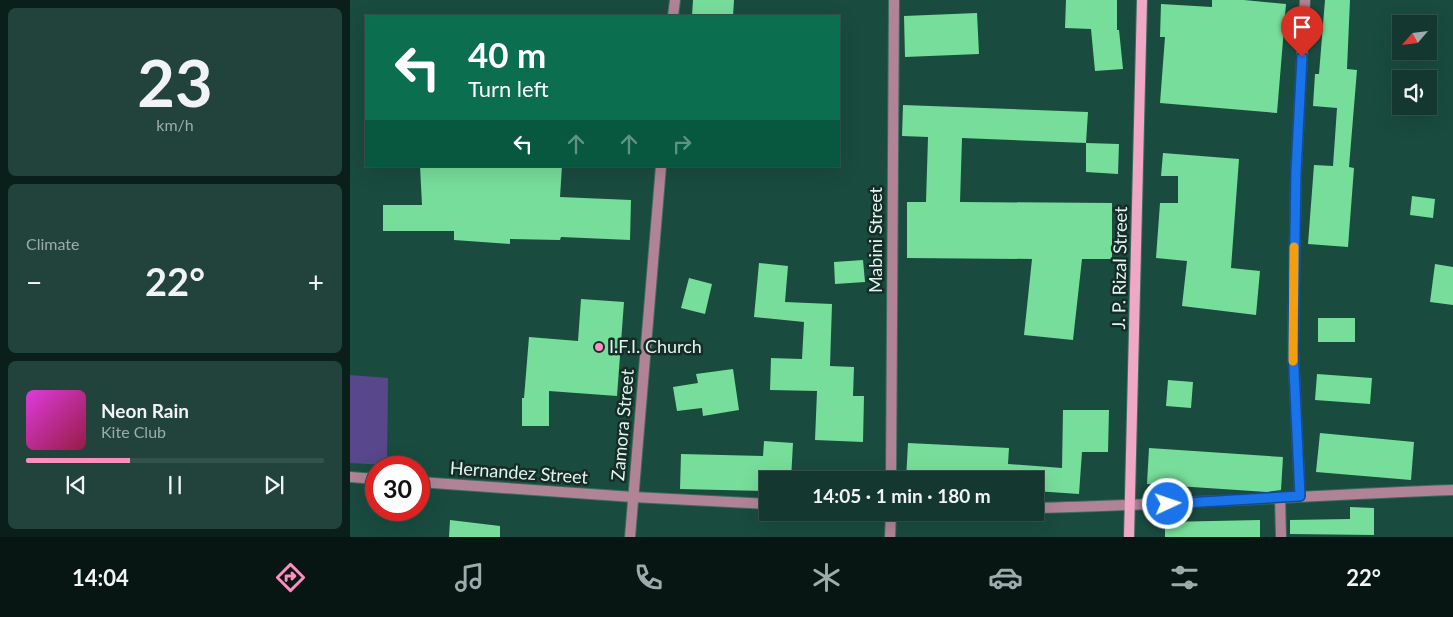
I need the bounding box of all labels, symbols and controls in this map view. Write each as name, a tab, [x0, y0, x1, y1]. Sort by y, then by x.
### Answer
pin	[1281, 6, 1323, 57]
icon: arrive	[1288, 13, 1316, 41]
north arrow	[1392, 15, 1438, 60]
map controls	[1392, 15, 1437, 115]
text: 40 m	[468, 33, 546, 75]
icon: left	[385, 35, 450, 100]
text: 23	[137, 43, 213, 121]
button: sound	[1392, 70, 1437, 115]
text: Turn left	[468, 75, 549, 102]
text: km/h	[156, 115, 194, 134]
icon: left	[509, 130, 537, 158]
icon: ahead	[562, 130, 590, 158]
icon: ahead	[615, 130, 643, 158]
icon: right	[668, 130, 696, 158]
street label: Mabini Street	[864, 186, 886, 293]
street label: J. P. Rizal Street	[1107, 206, 1131, 330]
text: Climate	[26, 234, 79, 253]
text: 22°	[145, 258, 205, 304]
text: −	[26, 265, 42, 299]
text: +	[308, 265, 324, 299]
place label: I.F.I. Church	[609, 335, 702, 357]
marker: I.F.I. Church	[593, 341, 605, 353]
street label: Zamora Street	[606, 368, 638, 482]
text: Neon Rain	[101, 399, 189, 422]
text: Kite Club	[101, 422, 166, 441]
speed limit sign: 30	[365, 456, 430, 521]
street label: Hernandez Street	[449, 456, 589, 488]
icon: previous	[62, 471, 90, 499]
icon: pause	[161, 471, 189, 499]
icon: next	[260, 471, 288, 499]
position arrow	[1141, 477, 1193, 529]
text: 14:05 · 1 min · 180 m	[812, 484, 991, 507]
icon: directions	[273, 560, 308, 595]
icon: music	[452, 560, 487, 595]
icon: phone	[631, 560, 666, 595]
icon: climate	[809, 560, 844, 595]
icon: car	[988, 560, 1023, 595]
icon: filters	[1167, 560, 1202, 595]
text: 14:04	[72, 564, 129, 591]
text: 22°	[1346, 564, 1381, 591]

